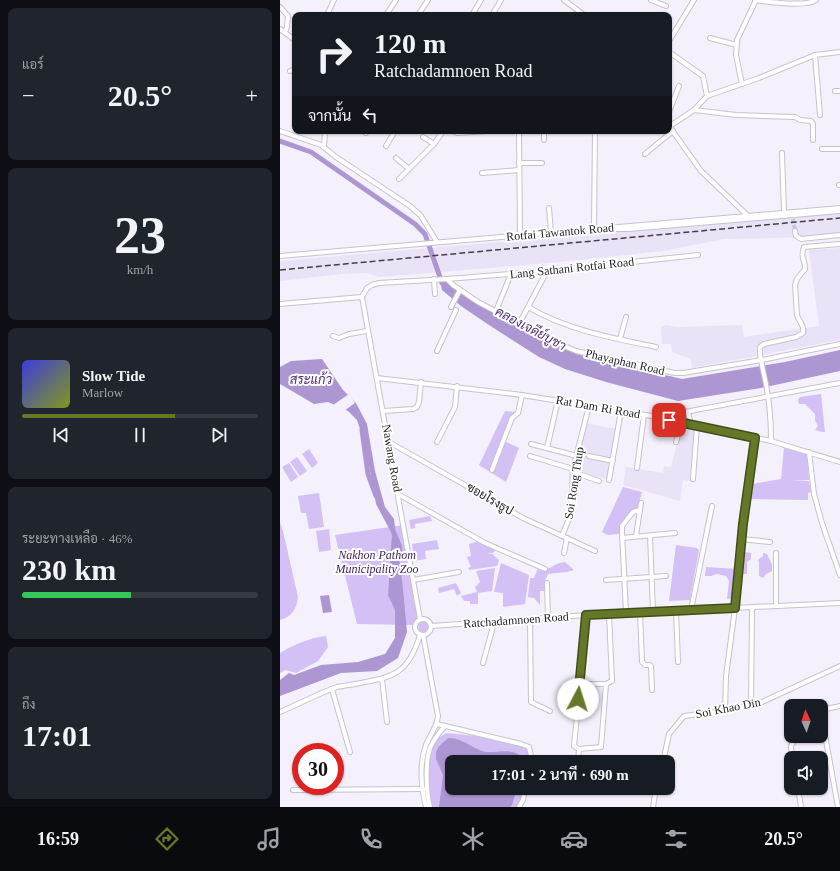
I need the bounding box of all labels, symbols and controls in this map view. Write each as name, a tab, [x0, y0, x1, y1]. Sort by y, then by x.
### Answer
icon: right	[308, 28, 360, 80]
text: 120 m	[374, 28, 446, 59]
text: แอร์	[22, 57, 43, 72]
text: Ratchadamnoen Road	[374, 61, 532, 81]
text: 20.5°	[108, 79, 172, 112]
text: −	[22, 83, 34, 108]
text: +	[246, 83, 258, 108]
icon: left	[359, 104, 381, 126]
text: จากนั้น	[308, 108, 351, 124]
text: 23	[114, 207, 166, 264]
street label: Rotfai Tawantok Road	[505, 220, 615, 244]
street label: Lang Sathani Rotfai Road	[509, 255, 635, 281]
text: km/h	[127, 262, 153, 277]
water label: คลองเจดีย์บูชา	[492, 302, 570, 355]
street label: Phayaphan Road	[584, 346, 666, 378]
text: Slow Tide	[82, 368, 145, 384]
water label: สระแก้ว	[290, 371, 333, 387]
text: Marlow	[82, 385, 123, 400]
street label: Rat Dam Ri Road	[555, 393, 641, 421]
pin	[652, 403, 686, 437]
icon: arrive	[658, 409, 680, 431]
street label: Nawang Road	[379, 423, 405, 493]
icon: previous	[50, 424, 72, 446]
icon: pause	[129, 424, 151, 446]
icon: next	[208, 424, 230, 446]
street label: Soi Rong Thup	[561, 446, 587, 520]
street label: ซอยโรงธูป	[464, 479, 516, 519]
text: ระยะทางเหลือ · 46%	[22, 531, 133, 546]
park label: Nakhon Pathom Municipality Zoo	[335, 548, 419, 576]
text: 230 km	[22, 553, 116, 586]
street label: Ratchadamnoen Road	[463, 609, 569, 631]
position arrow	[557, 678, 599, 720]
street label: Soi Khao Din	[694, 695, 762, 721]
text: ถึง	[22, 697, 35, 712]
north arrow	[784, 699, 828, 743]
map controls	[784, 699, 828, 795]
text: 17:01	[22, 719, 92, 752]
speed limit sign: 30	[292, 743, 344, 795]
button: sound	[784, 751, 828, 795]
text: 17:01 · 2 นาที · 690 m	[491, 767, 629, 783]
icon: directions	[153, 825, 181, 853]
icon: music	[255, 825, 283, 853]
icon: phone	[357, 825, 385, 853]
icon: climate	[459, 825, 487, 853]
icon: car	[560, 825, 588, 853]
icon: filters	[662, 825, 690, 853]
text: 16:59	[37, 829, 79, 849]
text: 20.5°	[764, 829, 803, 849]

